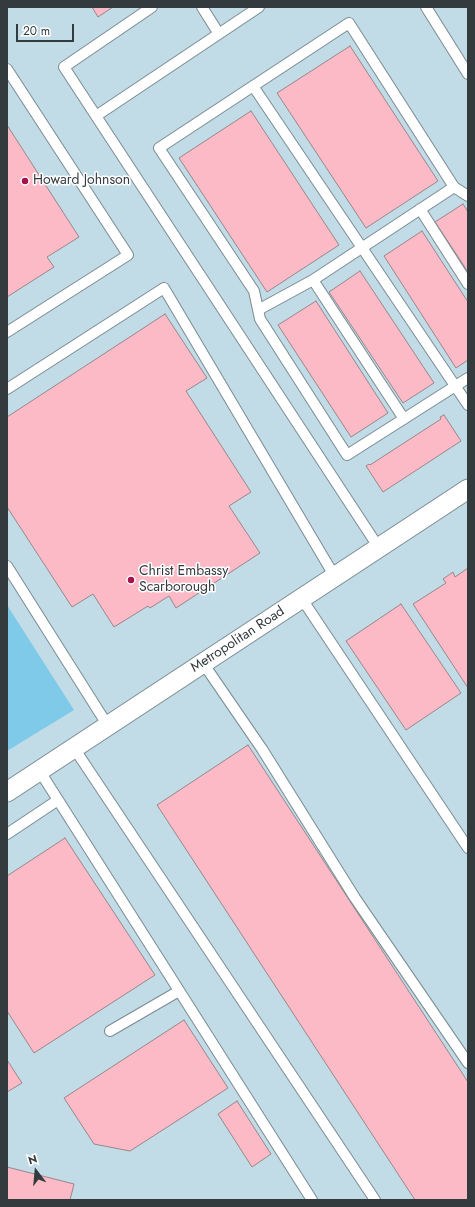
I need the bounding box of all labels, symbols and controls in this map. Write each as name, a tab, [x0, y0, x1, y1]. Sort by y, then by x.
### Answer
scale bar	[18, 16, 76, 42]
text: 20 m	[23, 22, 50, 40]
place label: Howard Johnson	[33, 173, 130, 189]
marker: Howard Johnson	[20, 176, 30, 186]
place label: Christ Embassy Scarborough	[139, 564, 228, 596]
marker: Christ Embassy Scarborough	[126, 575, 136, 585]
street label: Metropolitan Road	[188, 603, 288, 677]
north arrow	[16, 1151, 56, 1191]
text: N	[26, 1151, 39, 1168]

